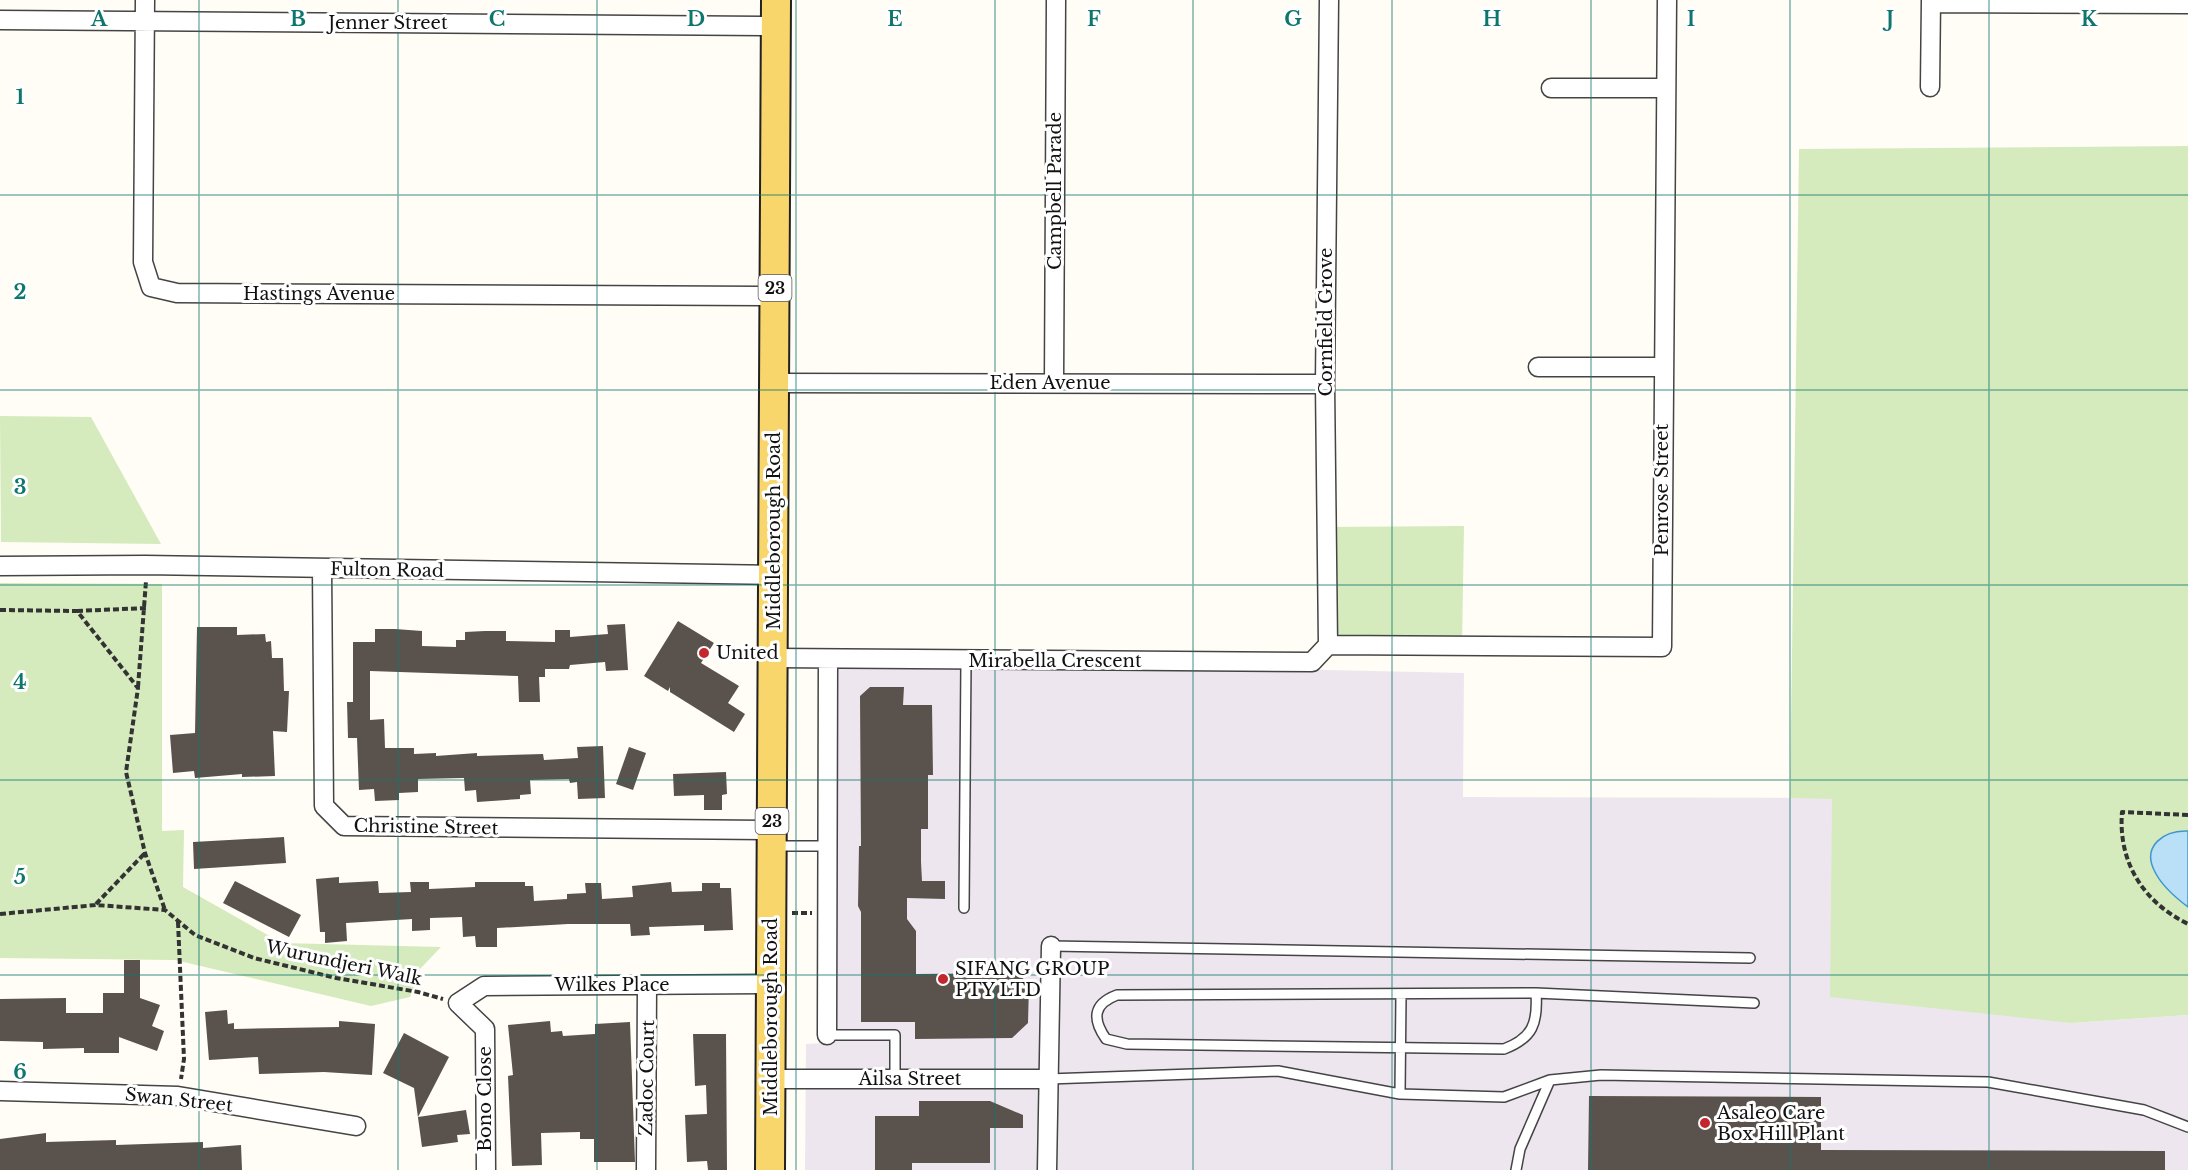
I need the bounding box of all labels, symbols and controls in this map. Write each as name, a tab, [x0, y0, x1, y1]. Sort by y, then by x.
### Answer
text: A	[90, 7, 108, 31]
text: B	[290, 7, 306, 31]
text: C	[489, 7, 505, 31]
text: D	[687, 7, 705, 31]
text: E	[887, 7, 903, 31]
text: F	[1087, 7, 1101, 31]
text: G	[1284, 7, 1302, 31]
text: H	[1483, 7, 1502, 31]
text: I	[1687, 7, 1695, 31]
text: J	[1882, 7, 1894, 31]
text: K	[2081, 7, 2098, 31]
street label: Jenner Street	[326, 12, 448, 34]
text: 1	[16, 85, 25, 109]
street label: Campbell Parade	[1044, 112, 1066, 270]
street label: Cornfield Grove	[1315, 248, 1337, 396]
road number: 23	[758, 275, 792, 301]
text: 2	[13, 280, 27, 304]
street label: Hastings Avenue	[243, 283, 395, 305]
street label: Eden Avenue	[990, 372, 1110, 394]
street label: Penrose Street	[1651, 424, 1673, 556]
street label: Middleborough Road	[763, 432, 785, 630]
text: 3	[14, 475, 26, 499]
street label: Fulton Road	[330, 558, 444, 582]
place label: United	[716, 642, 779, 664]
marker: United	[697, 646, 711, 660]
street label: Mirabella Crescent	[968, 650, 1142, 672]
text: 4	[13, 670, 27, 694]
road number: 23	[756, 808, 788, 834]
street label: Christine Street	[353, 815, 499, 839]
text: 5	[14, 865, 26, 889]
street label: Middleborough Road	[760, 918, 782, 1116]
street label: Wurundjeri Walk	[263, 935, 424, 990]
place label: SIFANG GROUP PTY LTD	[955, 958, 1109, 1001]
marker: SIFANG GROUP PTY LTD	[936, 972, 950, 986]
street label: Wilkes Place	[553, 974, 670, 996]
street label: Zadoc Court	[635, 1020, 659, 1136]
street label: Bono Close	[474, 1046, 496, 1152]
text: 6	[13, 1060, 27, 1084]
street label: Ailsa Street	[857, 1068, 962, 1090]
street label: Swan Street	[124, 1083, 234, 1117]
place label: Asaleo Care Box Hill Plant	[1716, 1102, 1845, 1145]
marker: Asaleo Care Box Hill Plant	[1698, 1116, 1712, 1130]

